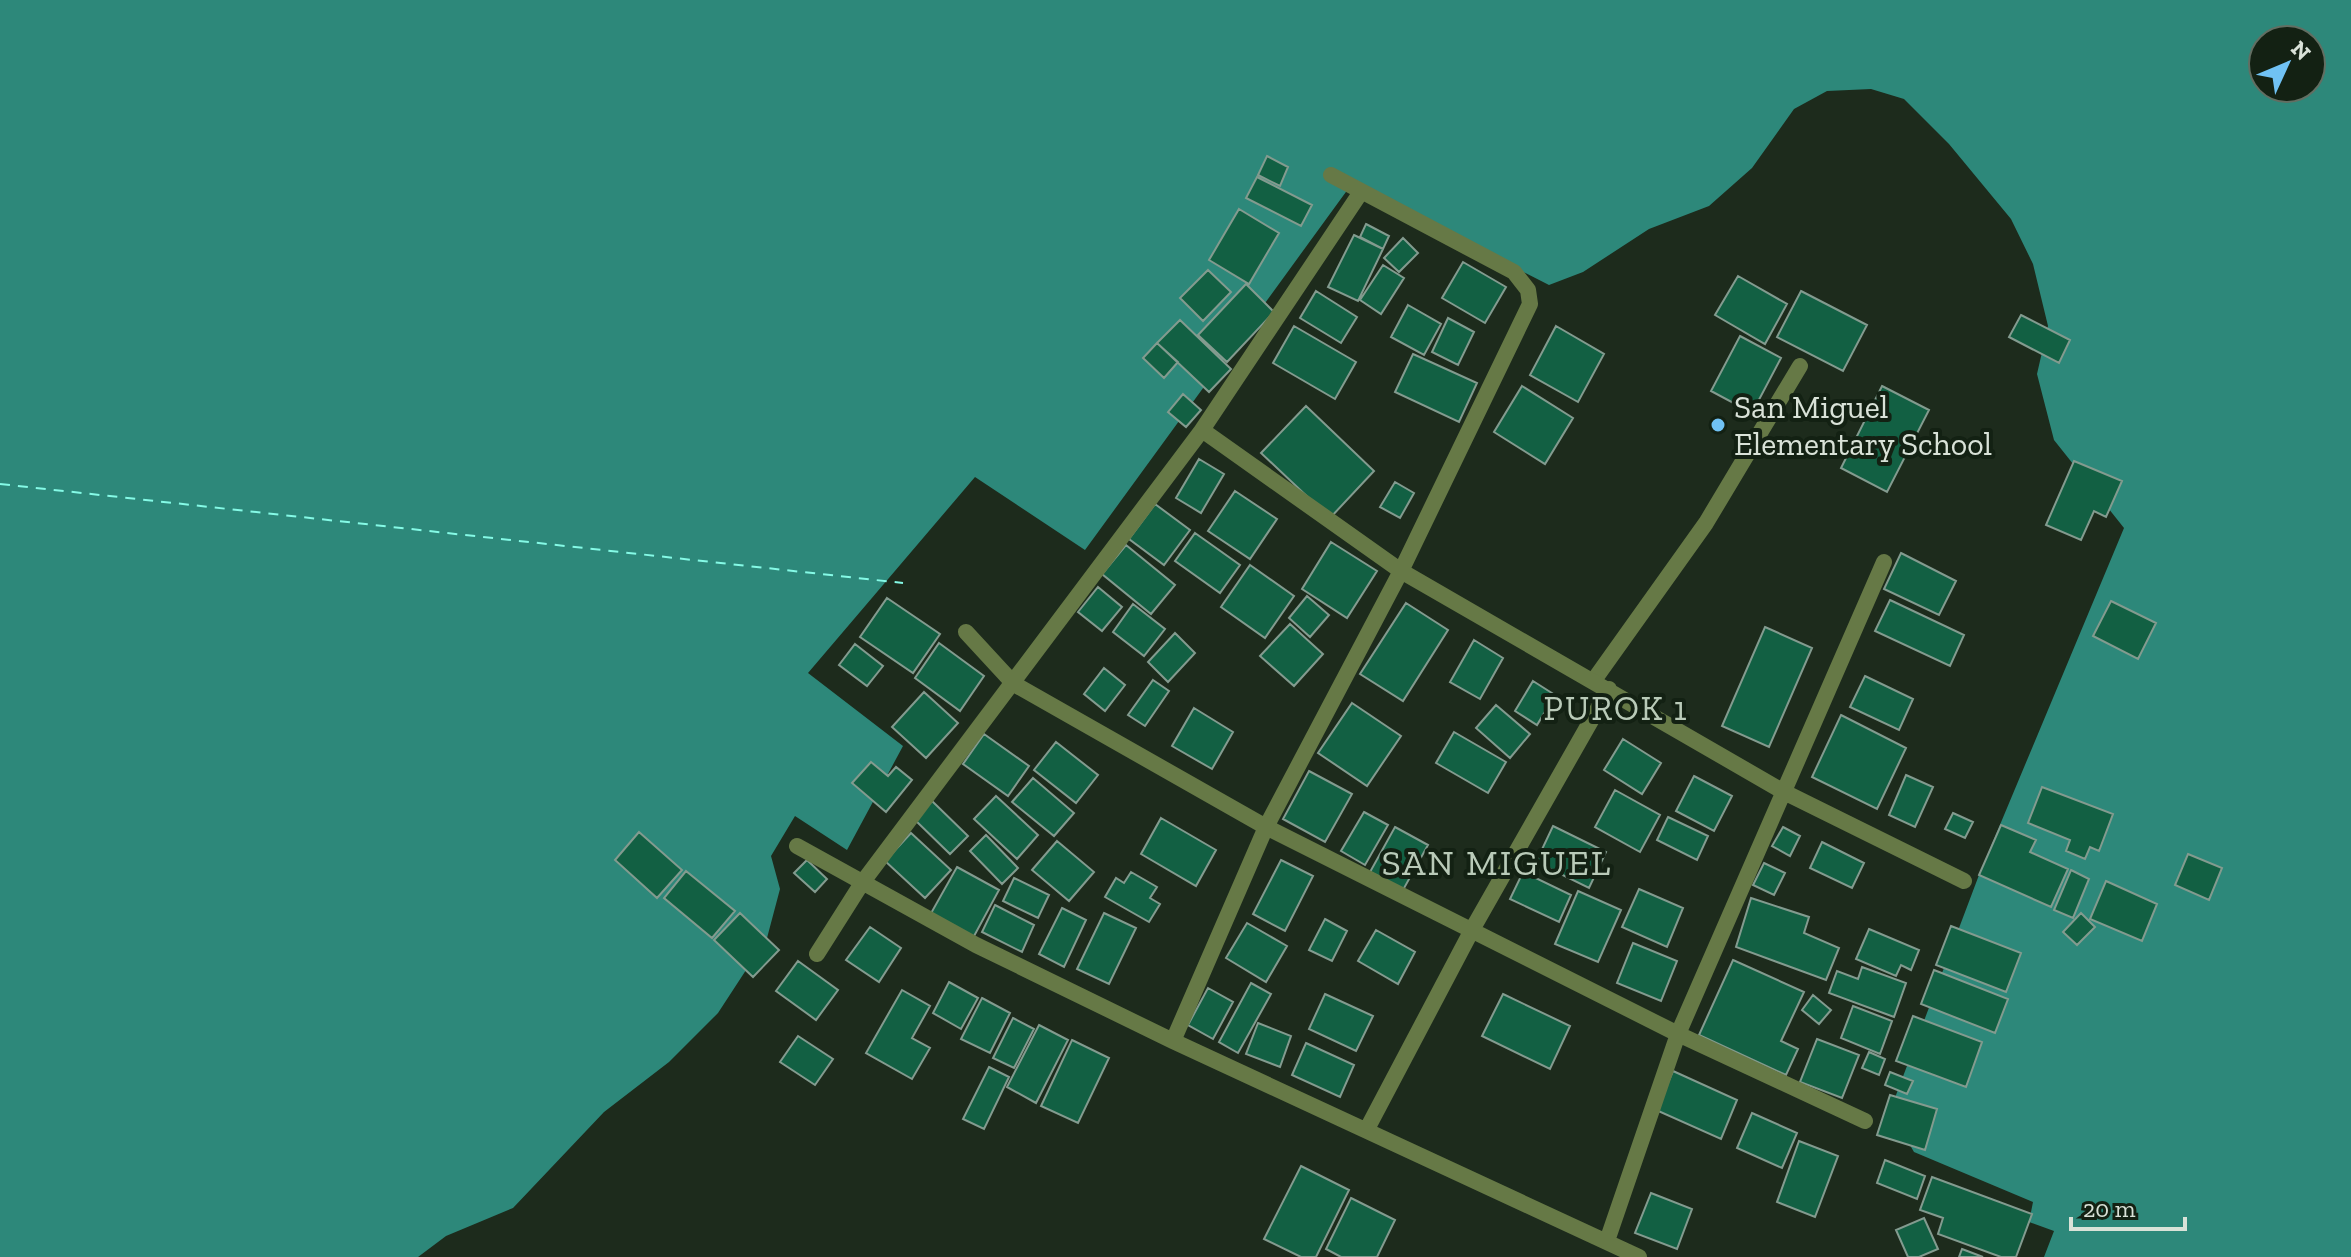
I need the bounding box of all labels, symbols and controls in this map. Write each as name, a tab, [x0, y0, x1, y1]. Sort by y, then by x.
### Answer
north arrow	[2247, 24, 2327, 104]
text: N	[2286, 35, 2317, 66]
place label: San Miguel Elementary School	[1734, 388, 1992, 463]
marker: San Miguel Elementary School	[1709, 416, 1727, 434]
district label: PUROK 1	[1543, 688, 1689, 729]
district label: SAN MIGUEL	[1382, 841, 1612, 884]
scale bar	[2071, 1181, 2185, 1231]
text: 20 m	[2083, 1194, 2136, 1223]

